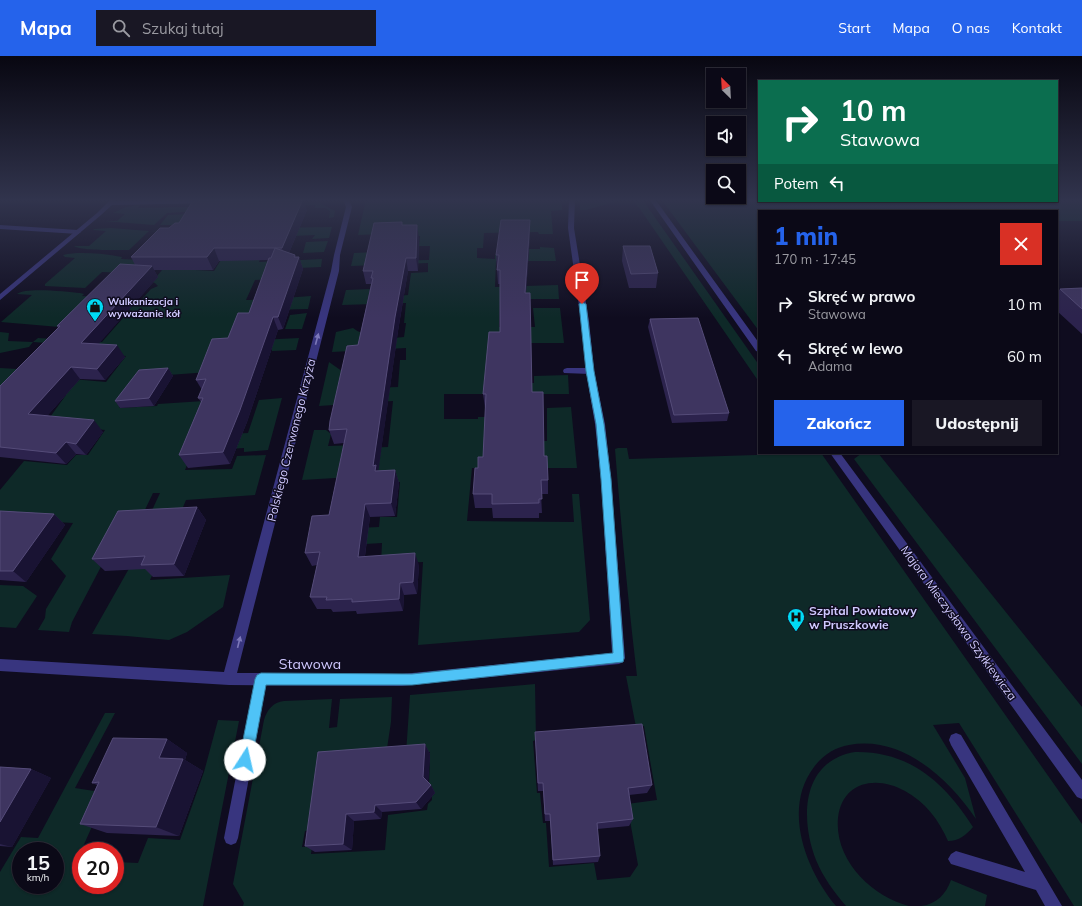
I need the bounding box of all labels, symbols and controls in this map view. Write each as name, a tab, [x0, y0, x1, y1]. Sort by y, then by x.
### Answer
search box	[96, 10, 376, 46]
text: Mapa	[20, 16, 72, 40]
icon: search	[110, 17, 132, 39]
text: Szukaj tutaj	[142, 19, 224, 38]
text: Start	[838, 19, 871, 37]
text: Mapa	[893, 19, 930, 37]
text: O nas	[952, 19, 990, 37]
text: Kontakt	[1012, 19, 1062, 37]
north arrow	[706, 68, 746, 108]
map controls	[706, 68, 746, 204]
text: 10 m	[840, 93, 906, 128]
icon: right	[774, 96, 826, 148]
button: sound	[706, 116, 746, 156]
text: Stawowa	[840, 128, 920, 151]
button: search	[706, 164, 746, 204]
icon: left	[826, 172, 848, 194]
text: Potem	[774, 174, 818, 193]
text: 1 min	[774, 221, 838, 251]
button: close	[1000, 223, 1042, 265]
text: 170 m · 17:45	[774, 251, 856, 267]
pin	[565, 263, 599, 304]
icon: arrive	[571, 269, 593, 291]
text: Skręć w prawo	[808, 287, 915, 306]
icon: right	[774, 293, 796, 315]
place label: Wulkanizacja i wyważanie kół	[108, 295, 181, 320]
text: 10 m	[1007, 295, 1042, 314]
shop icon: Wulkanizacja i wyważanie kół	[85, 297, 105, 322]
text: Stawowa	[808, 306, 866, 322]
one-way arrow	[314, 333, 320, 346]
text: Skręć w lewo	[808, 339, 903, 358]
icon: left	[774, 345, 796, 367]
text: 60 m	[1007, 347, 1042, 366]
street label: Polskiego Czerwonego Krzyża	[264, 357, 318, 523]
text: Adama	[808, 358, 852, 374]
button: Zakończ	[774, 400, 904, 446]
button: Udostępnij	[912, 400, 1042, 446]
street label: Majora Mieczysława Szyłkiewicza	[898, 543, 1020, 703]
place label: Szpital Powiatowy w Pruszkowie	[809, 603, 917, 632]
hospital icon: Szpital Powiatowy w Pruszkowie	[786, 607, 806, 632]
one-way arrow	[236, 635, 242, 648]
street label: Stawowa	[279, 655, 341, 673]
position arrow	[224, 739, 266, 781]
speed limit sign: 20	[72, 842, 124, 894]
text: 15	[26, 850, 50, 875]
text: km/h	[27, 871, 49, 884]

